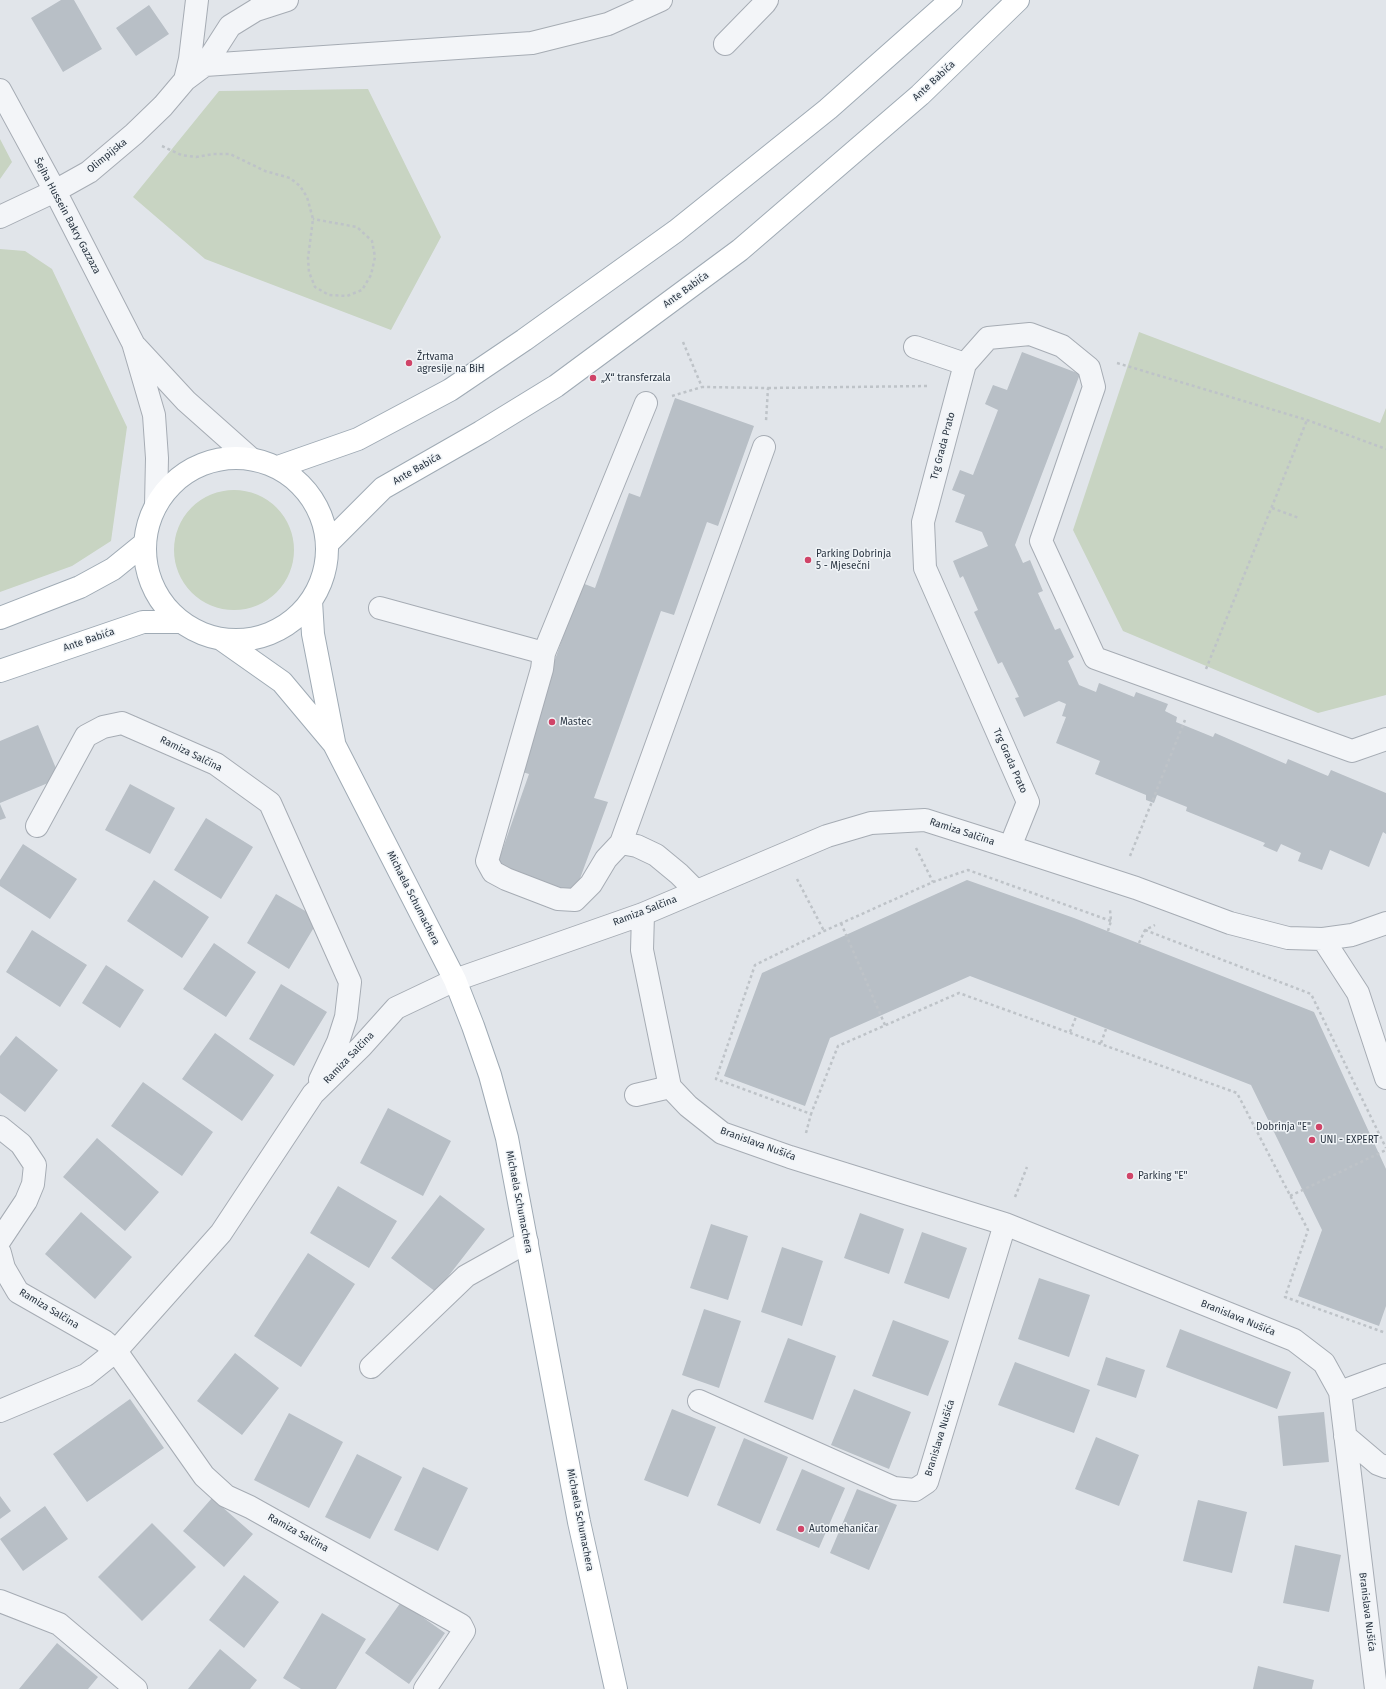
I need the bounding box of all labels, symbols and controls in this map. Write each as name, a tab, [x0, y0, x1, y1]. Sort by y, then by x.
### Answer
street label: Ante Babića	[910, 58, 958, 104]
street label: Olimpijska	[85, 136, 129, 176]
street label: Šejha Hussein Bakry Gazzaza	[31, 156, 103, 276]
street label: Ante Babića	[661, 269, 711, 311]
place label: Žrtvama agresije na BiH	[417, 351, 485, 374]
marker: Žrtvama agresije na BiH	[404, 358, 414, 368]
place label: „X“ transferzala	[601, 372, 671, 384]
marker: „X“ transferzala	[588, 373, 598, 383]
street label: Trg Grada Prato	[928, 411, 958, 481]
street label: Ante Babića	[391, 450, 443, 488]
place label: Parking Dobrinja 5 - Mjesečni	[816, 548, 891, 572]
marker: Parking Dobrinja 5 - Mjesečni	[803, 555, 813, 565]
street label: Ante Babića	[62, 626, 116, 654]
place label: Mastec	[560, 716, 591, 728]
marker: Mastec	[547, 717, 557, 727]
street label: Trg Grada Prato	[990, 727, 1030, 795]
street label: Ramiza Salčina	[158, 734, 224, 774]
street label: Ramiza Salčina	[928, 816, 996, 848]
street label: Michaela Schumachera	[384, 849, 442, 947]
street label: Ramiza Salčina	[611, 893, 679, 929]
street label: Ramiza Salčina	[321, 1029, 377, 1087]
place label: Dobrinja "E"	[1256, 1121, 1311, 1133]
marker: Dobrinja "E"	[1314, 1122, 1324, 1132]
street label: Branislava Nušića	[719, 1125, 797, 1163]
place label: UNI - EXPERT	[1320, 1134, 1379, 1146]
marker: UNI - EXPERT	[1307, 1135, 1317, 1145]
street label: Michaela Schumachera	[503, 1150, 535, 1254]
place label: Parking "E"	[1138, 1170, 1188, 1182]
marker: Parking "E"	[1125, 1171, 1135, 1181]
street label: Ramiza Salčina	[17, 1286, 81, 1332]
street label: Branislava Nušića	[1199, 1298, 1277, 1338]
street label: Branislava Nušića	[923, 1398, 957, 1478]
street label: Michaela Schumachera	[564, 1468, 596, 1572]
street label: Ramiza Salčina	[266, 1511, 330, 1555]
place label: Automehaničar	[809, 1523, 878, 1535]
marker: Automehaničar	[796, 1524, 806, 1534]
street label: Branislava Nušića	[1356, 1572, 1378, 1652]

